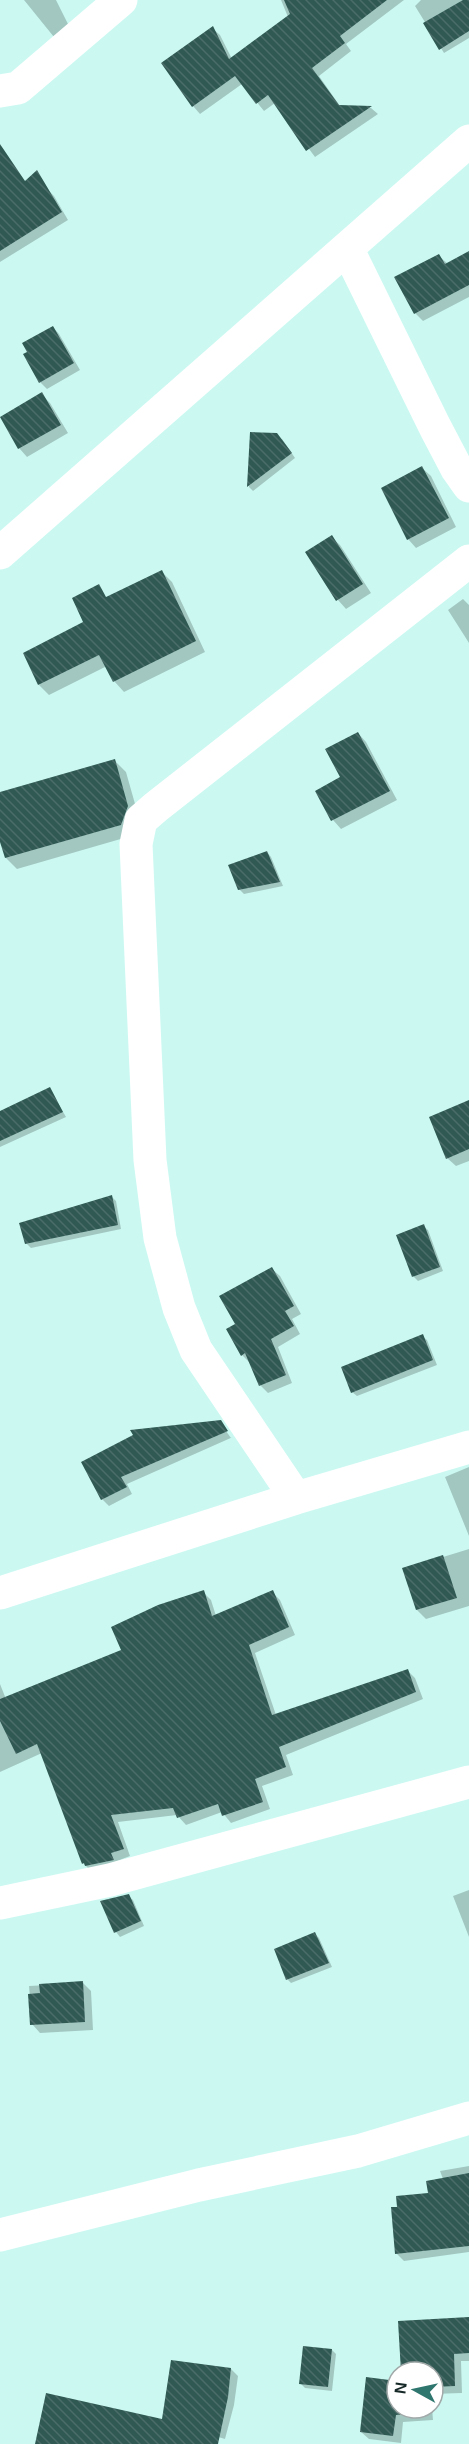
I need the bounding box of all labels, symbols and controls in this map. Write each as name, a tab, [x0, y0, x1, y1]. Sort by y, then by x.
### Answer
north arrow	[385, 2360, 445, 2420]
text: N	[391, 2381, 410, 2395]

